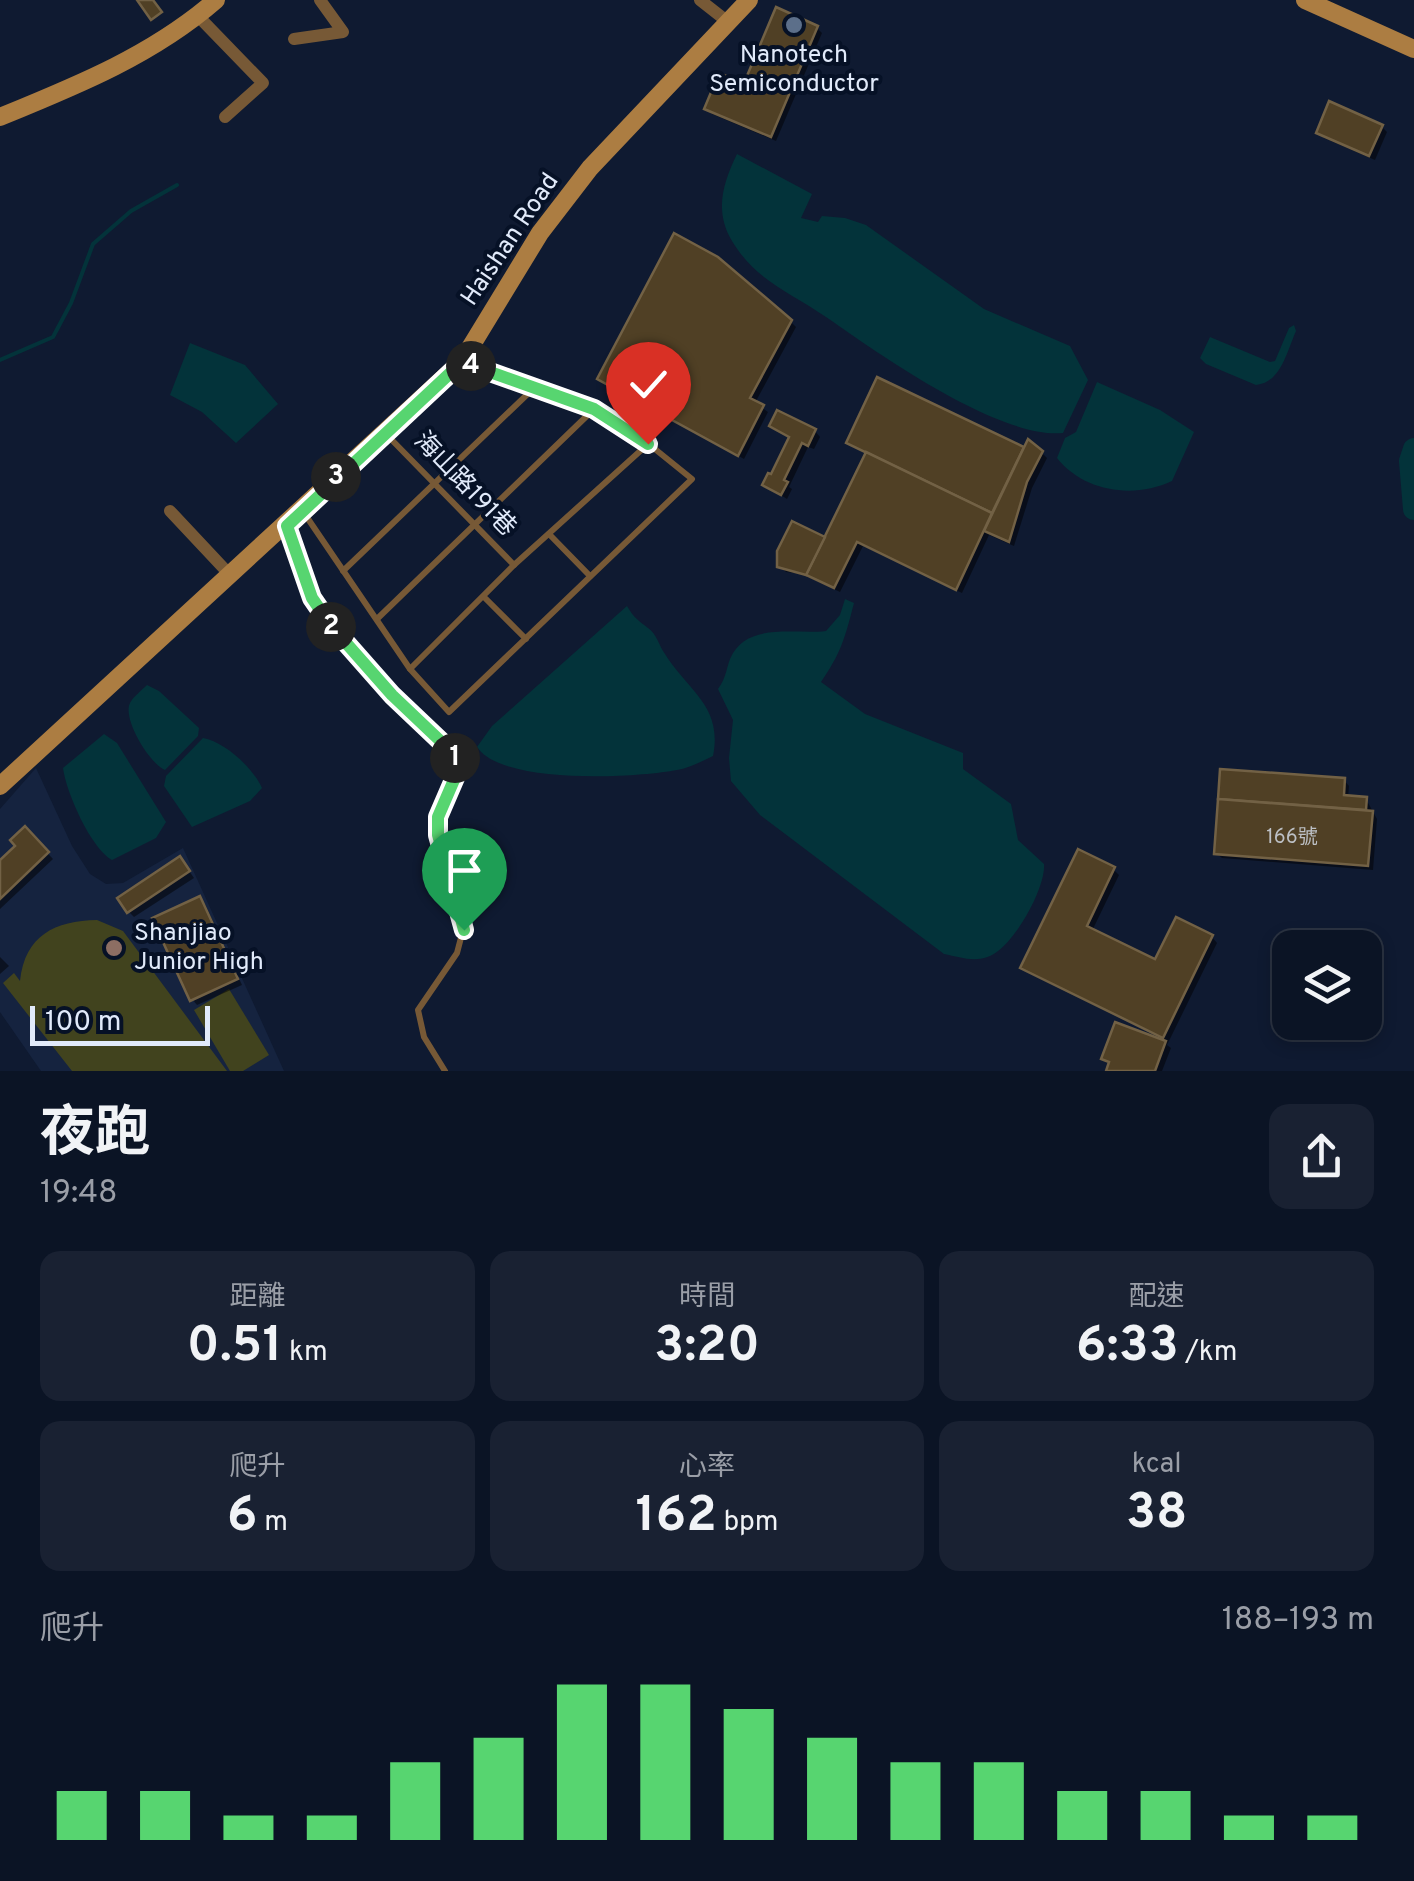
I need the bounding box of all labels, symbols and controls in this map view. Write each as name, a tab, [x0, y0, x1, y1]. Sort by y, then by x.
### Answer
marker: Nanotech Semiconductor	[783, 14, 805, 36]
place label: Nanotech Semiconductor	[709, 40, 879, 101]
street label: Haishan Road	[455, 167, 567, 313]
pin: 4	[446, 341, 496, 391]
pin	[606, 342, 691, 445]
text: 4	[462, 348, 480, 384]
icon: check	[621, 357, 676, 412]
street label: 海山路191巷	[406, 426, 522, 544]
pin: 3	[311, 452, 361, 502]
text: 3	[328, 459, 344, 495]
pin: 2	[306, 602, 356, 652]
text: 2	[322, 609, 340, 645]
pin: 1	[430, 733, 480, 783]
text: 1	[449, 740, 461, 776]
house number: 166號	[1266, 825, 1318, 851]
pin	[422, 828, 507, 931]
icon: arrive	[437, 843, 492, 898]
place label: Shanjiao Junior High	[134, 918, 264, 979]
map controls	[1272, 930, 1382, 1040]
button: layers	[1272, 930, 1382, 1040]
marker: Shanjiao Junior High	[103, 937, 125, 959]
scale bar	[30, 1001, 210, 1046]
text: 100 m	[45, 1005, 121, 1041]
text: 夜跑	[40, 1101, 150, 1171]
button: share	[1269, 1104, 1374, 1209]
text: 19:48	[40, 1174, 118, 1214]
text: 距離	[229, 1280, 285, 1316]
text: 時間	[679, 1280, 735, 1316]
text: 配速	[1129, 1280, 1185, 1316]
text: 0.51	[187, 1316, 282, 1379]
text: 3:20	[654, 1316, 760, 1379]
text: 6:33	[1076, 1316, 1179, 1379]
text: km	[282, 1335, 328, 1371]
text: /km	[1179, 1335, 1237, 1371]
text: kcal	[1132, 1447, 1182, 1483]
text: 爬升	[229, 1450, 285, 1486]
text: 心率	[679, 1450, 735, 1486]
text: 38	[1126, 1483, 1187, 1546]
text: 6	[227, 1486, 258, 1549]
text: 162	[636, 1486, 717, 1549]
text: m	[258, 1505, 288, 1541]
text: bpm	[717, 1505, 778, 1541]
text: 188–193 m	[1222, 1601, 1374, 1641]
text: 爬升	[40, 1610, 104, 1650]

